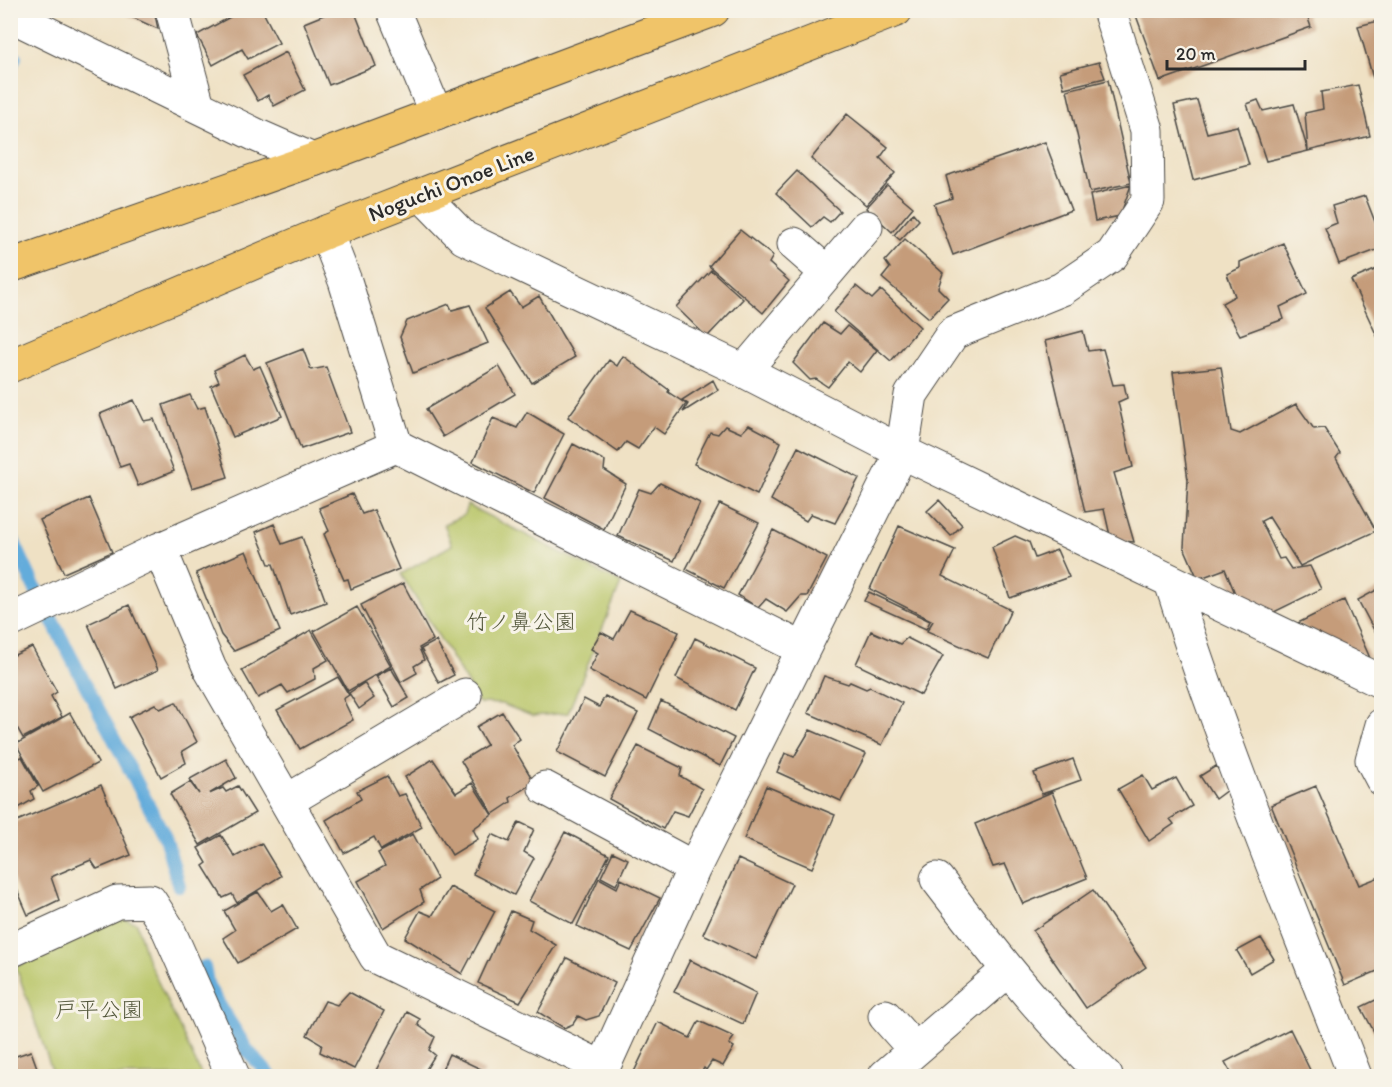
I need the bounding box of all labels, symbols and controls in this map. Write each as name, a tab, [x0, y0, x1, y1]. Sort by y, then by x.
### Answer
scale bar	[1167, 33, 1305, 71]
text: 20 m	[1176, 43, 1216, 65]
street label: Noguchi Onoe Line	[364, 139, 538, 228]
park label: 竹ノ鼻公園	[466, 608, 576, 635]
park label: 戸平公園	[55, 996, 143, 1023]

